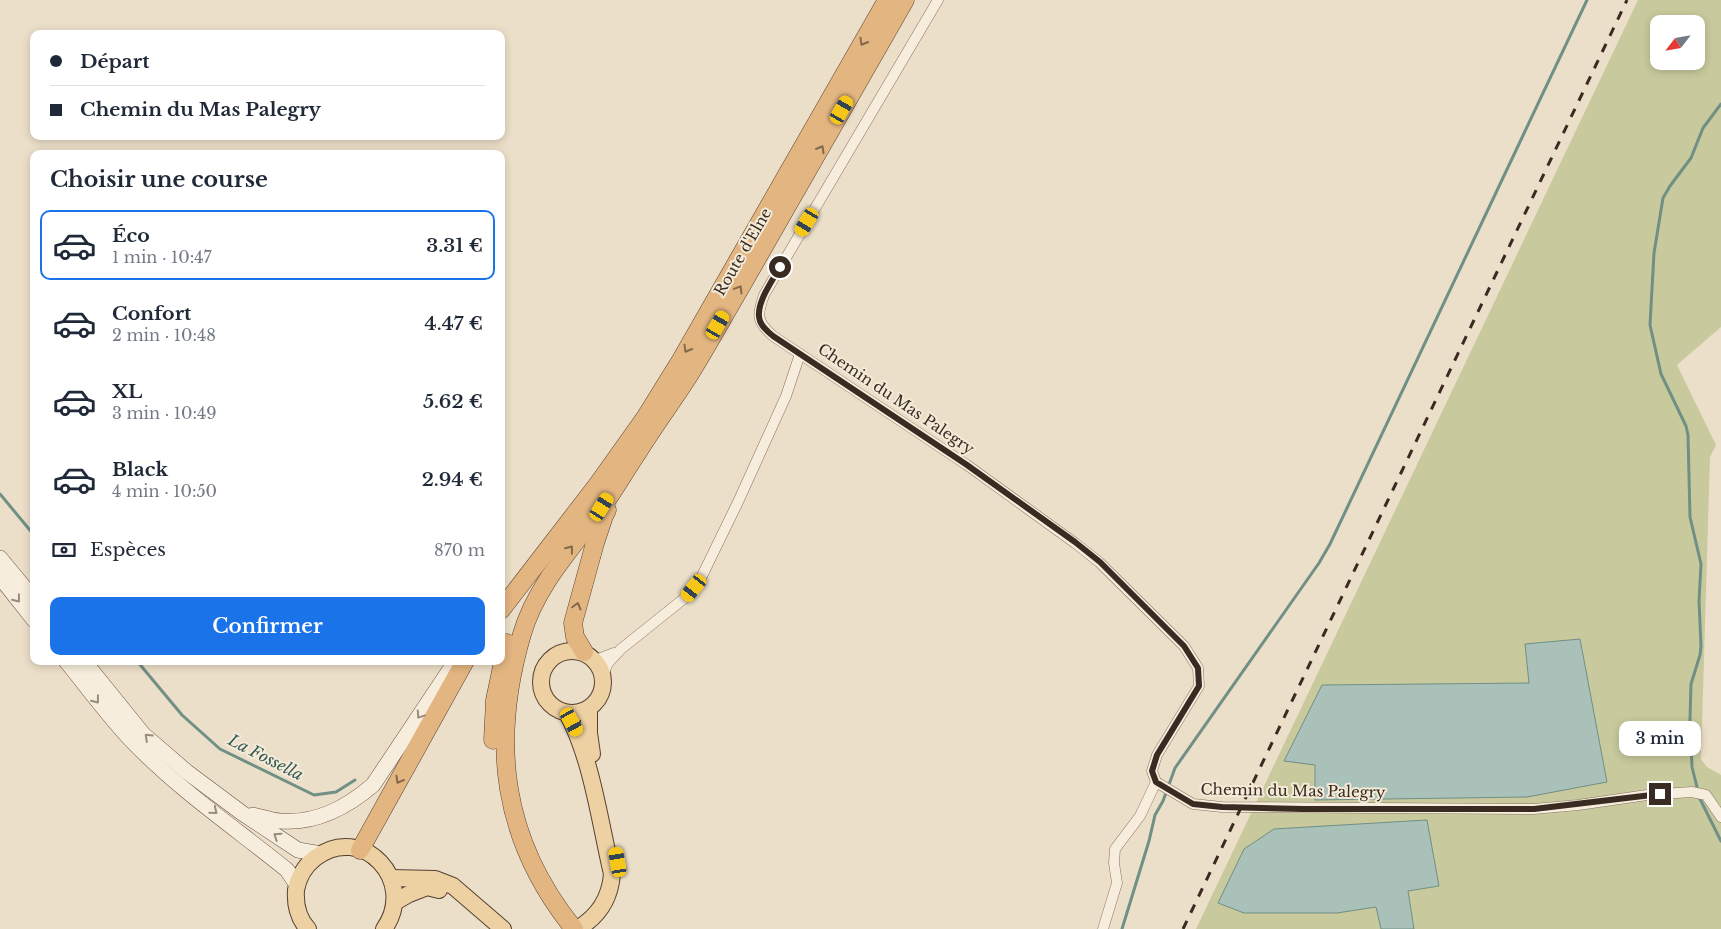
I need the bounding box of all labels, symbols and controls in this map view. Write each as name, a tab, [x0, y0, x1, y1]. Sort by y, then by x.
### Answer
north arrow	[1650, 15, 1705, 70]
map controls	[1650, 15, 1705, 70]
one-way arrow	[859, 37, 869, 46]
text: Départ	[80, 50, 149, 73]
car	[828, 93, 855, 127]
text: Chemin du Mas Palegry	[80, 98, 321, 121]
one-way arrow	[814, 145, 824, 154]
text: Choisir une course	[50, 166, 268, 193]
street label: Route d'Elne	[710, 204, 775, 299]
car	[792, 205, 821, 239]
icon: car	[52, 223, 97, 268]
text: Éco	[112, 224, 150, 247]
text: 3.31 €	[426, 234, 483, 257]
text: 1 min · 10:47	[112, 247, 212, 267]
route start	[769, 256, 791, 278]
one-way arrow	[733, 286, 743, 295]
icon: car	[52, 301, 97, 346]
text: Confort	[112, 302, 191, 325]
car	[704, 308, 731, 342]
text: 4.47 €	[425, 312, 483, 335]
text: 2 min · 10:48	[112, 325, 216, 345]
street label: Chemin du Mas Palegry	[814, 339, 978, 458]
one-way arrow	[683, 344, 693, 353]
icon: car	[52, 379, 97, 424]
text: XL	[112, 380, 142, 403]
text: 5.62 €	[423, 390, 483, 413]
text: 3 min · 10:49	[112, 403, 217, 423]
icon: car	[52, 457, 97, 502]
text: Black	[112, 458, 168, 481]
text: 2.94 €	[422, 468, 483, 491]
text: 4 min · 10:50	[112, 481, 217, 501]
car	[587, 490, 616, 524]
icon: cash	[50, 536, 78, 564]
text: Espèces	[90, 538, 166, 561]
text: 870 m	[434, 540, 485, 560]
one-way arrow	[564, 546, 572, 555]
car	[678, 572, 709, 604]
one-way arrow	[11, 593, 20, 602]
button: Confirmer	[50, 597, 485, 655]
one-way arrow	[571, 602, 582, 611]
one-way arrow	[91, 694, 100, 703]
car	[558, 705, 585, 739]
one-way arrow	[417, 710, 426, 719]
callout: 3 min	[1619, 722, 1701, 756]
text: 3 min	[1635, 728, 1685, 748]
water label: La Fossella	[224, 729, 307, 784]
one-way arrow	[144, 734, 153, 743]
one-way arrow	[395, 775, 405, 784]
street label: Chemin du Mas Palegry	[1201, 779, 1386, 802]
route end	[1649, 783, 1671, 805]
one-way arrow	[208, 806, 217, 815]
one-way arrow	[273, 832, 282, 842]
car	[608, 846, 627, 878]

